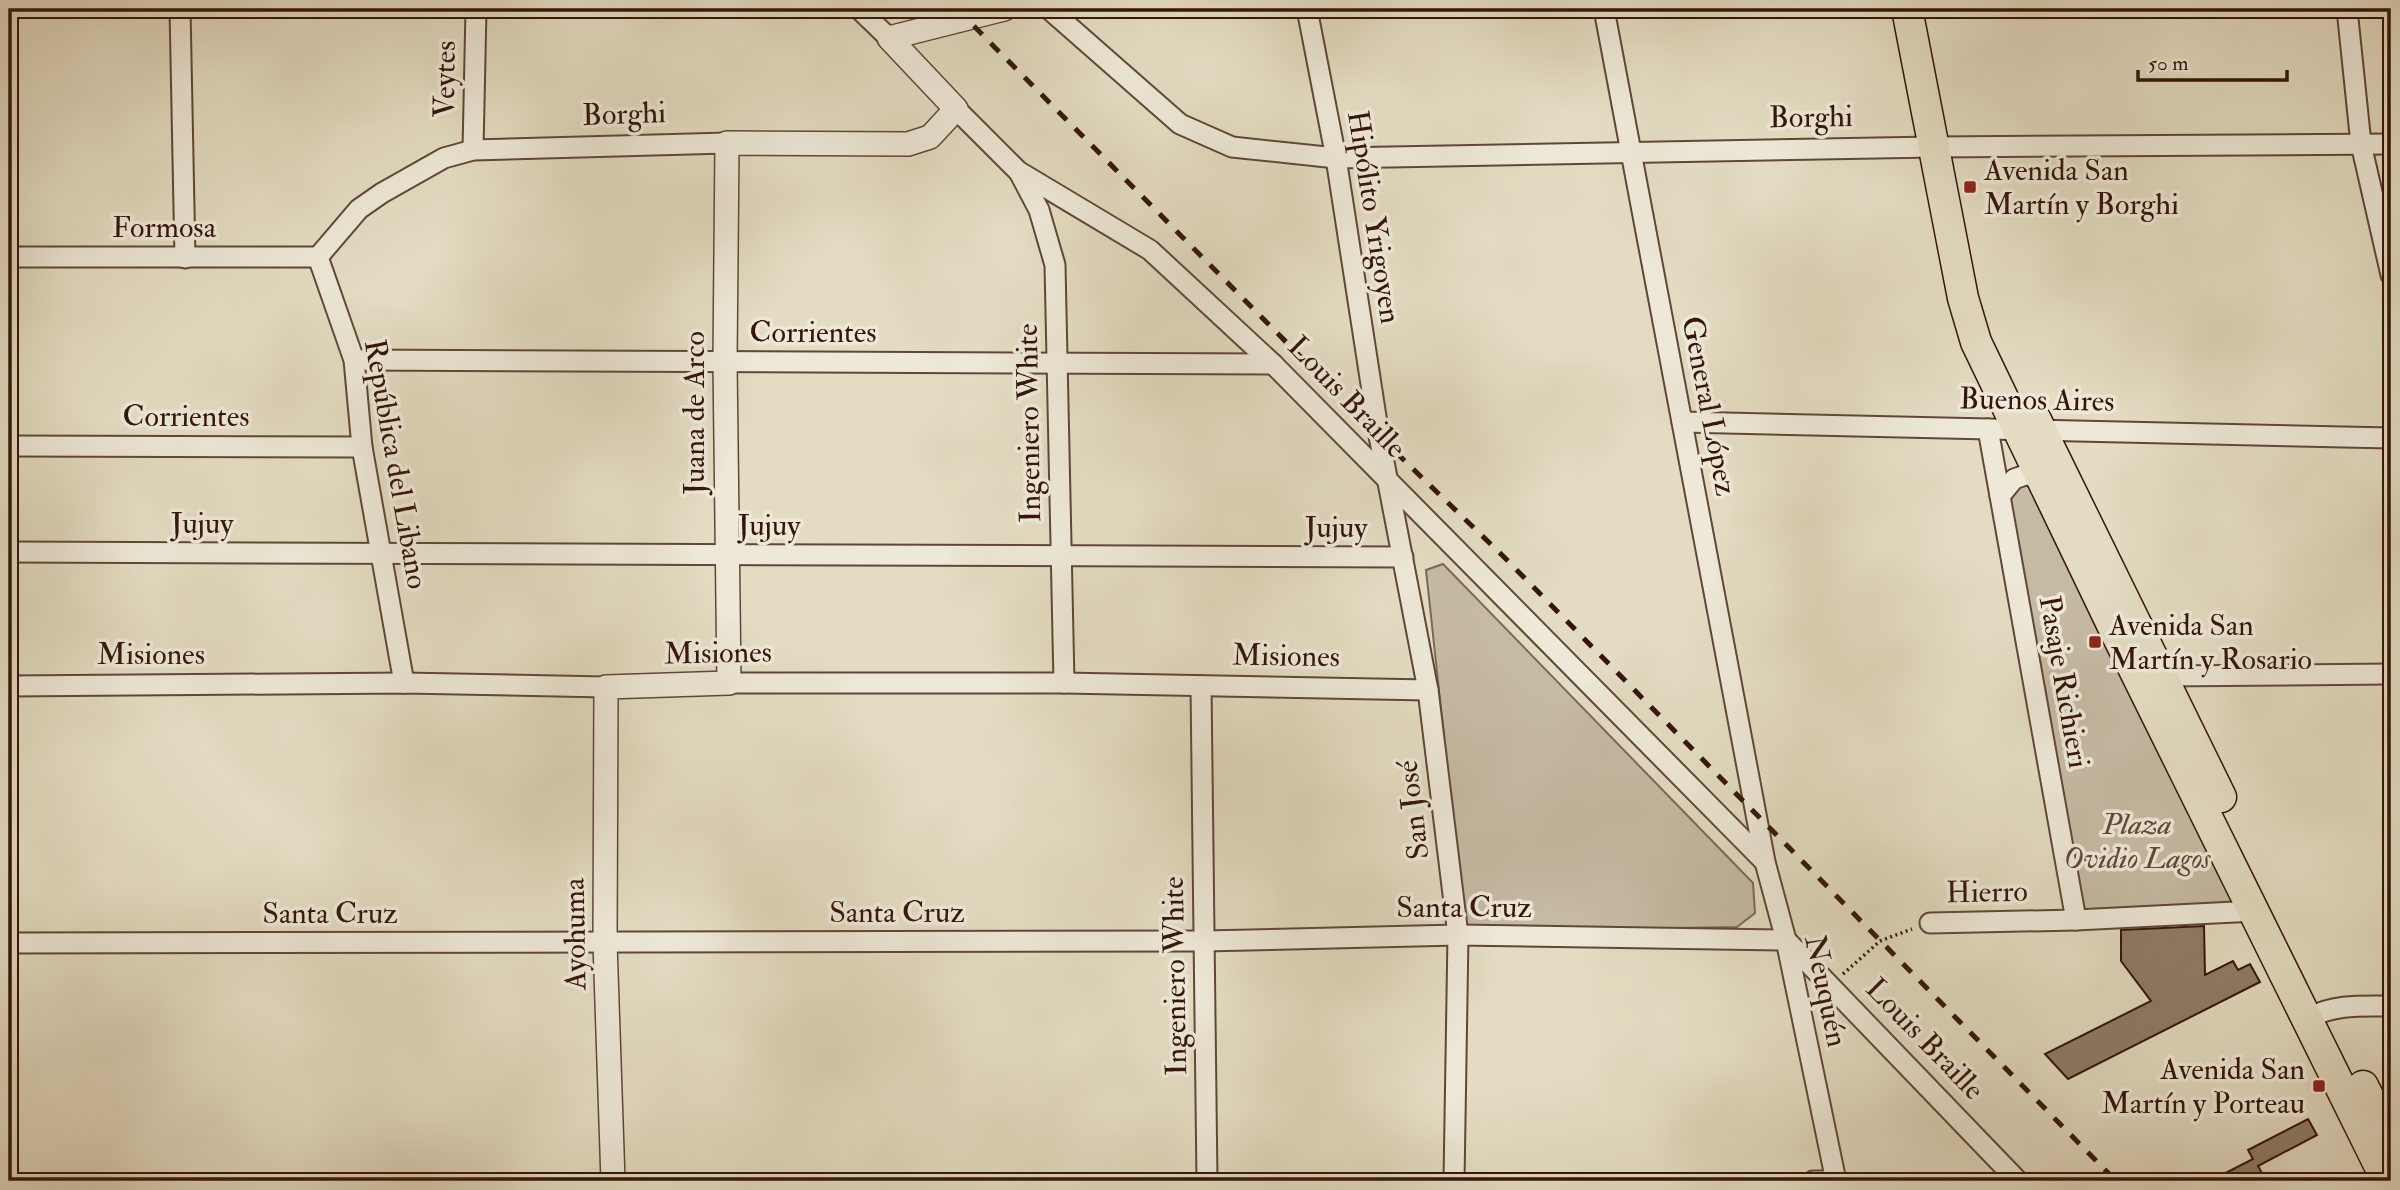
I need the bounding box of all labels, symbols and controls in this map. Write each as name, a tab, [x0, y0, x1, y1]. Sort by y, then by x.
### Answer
scale bar	[2138, 38, 2286, 82]
street label: Veytes	[426, 40, 464, 118]
text: 50 m	[2148, 50, 2189, 77]
street label: Borghi	[582, 94, 666, 134]
street label: Borghi	[1769, 98, 1853, 136]
street label: Hipólito Yrigoyen	[1339, 108, 1409, 326]
place label: Avenida San Martín y Borghi	[1983, 152, 2179, 223]
marker: Avenida San Martín y Borghi	[1962, 179, 1978, 195]
street label: Formosa	[112, 209, 217, 246]
street label: General López	[1673, 313, 1745, 499]
street label: Corrientes	[749, 314, 877, 351]
street label: Ingeniero White	[1009, 323, 1049, 523]
street label: Louis Braille	[1280, 328, 1414, 466]
street label: Juana de Arco	[676, 331, 713, 496]
street label: República del Libano	[356, 336, 436, 592]
street label: Buenos Aires	[1959, 380, 2115, 420]
street label: Corrientes	[122, 398, 250, 435]
street label: Jujuy	[170, 505, 234, 542]
street label: Jujuy	[737, 507, 801, 544]
street label: Jujuy	[1304, 509, 1368, 546]
street label: Pasaje Richieri	[2031, 593, 2097, 771]
place label: Avenida San Martín y Rosario	[2108, 607, 2312, 678]
street label: Misiones	[664, 634, 772, 672]
marker: Avenida San Martín y Rosario	[2087, 634, 2103, 650]
street label: Misiones	[97, 636, 205, 673]
street label: Misiones	[1232, 637, 1340, 675]
street label: San José	[1389, 758, 1437, 862]
park label: Plaza Ovidio Lagos	[2063, 806, 2211, 877]
street label: Hierro	[1946, 873, 2028, 911]
street label: Ingeniero White	[1155, 876, 1195, 1076]
street label: Ayohuma	[556, 877, 594, 991]
street label: Santa Cruz	[1396, 889, 1532, 926]
street label: Santa Cruz	[829, 894, 965, 931]
street label: Santa Cruz	[262, 895, 398, 932]
street label: Neuquén	[1796, 932, 1856, 1050]
street label: Louis Braille	[1858, 970, 1992, 1108]
place label: Avenida San Martín y Porteau	[2101, 1051, 2305, 1122]
marker: Avenida San Martín y Porteau	[2311, 1078, 2327, 1094]

